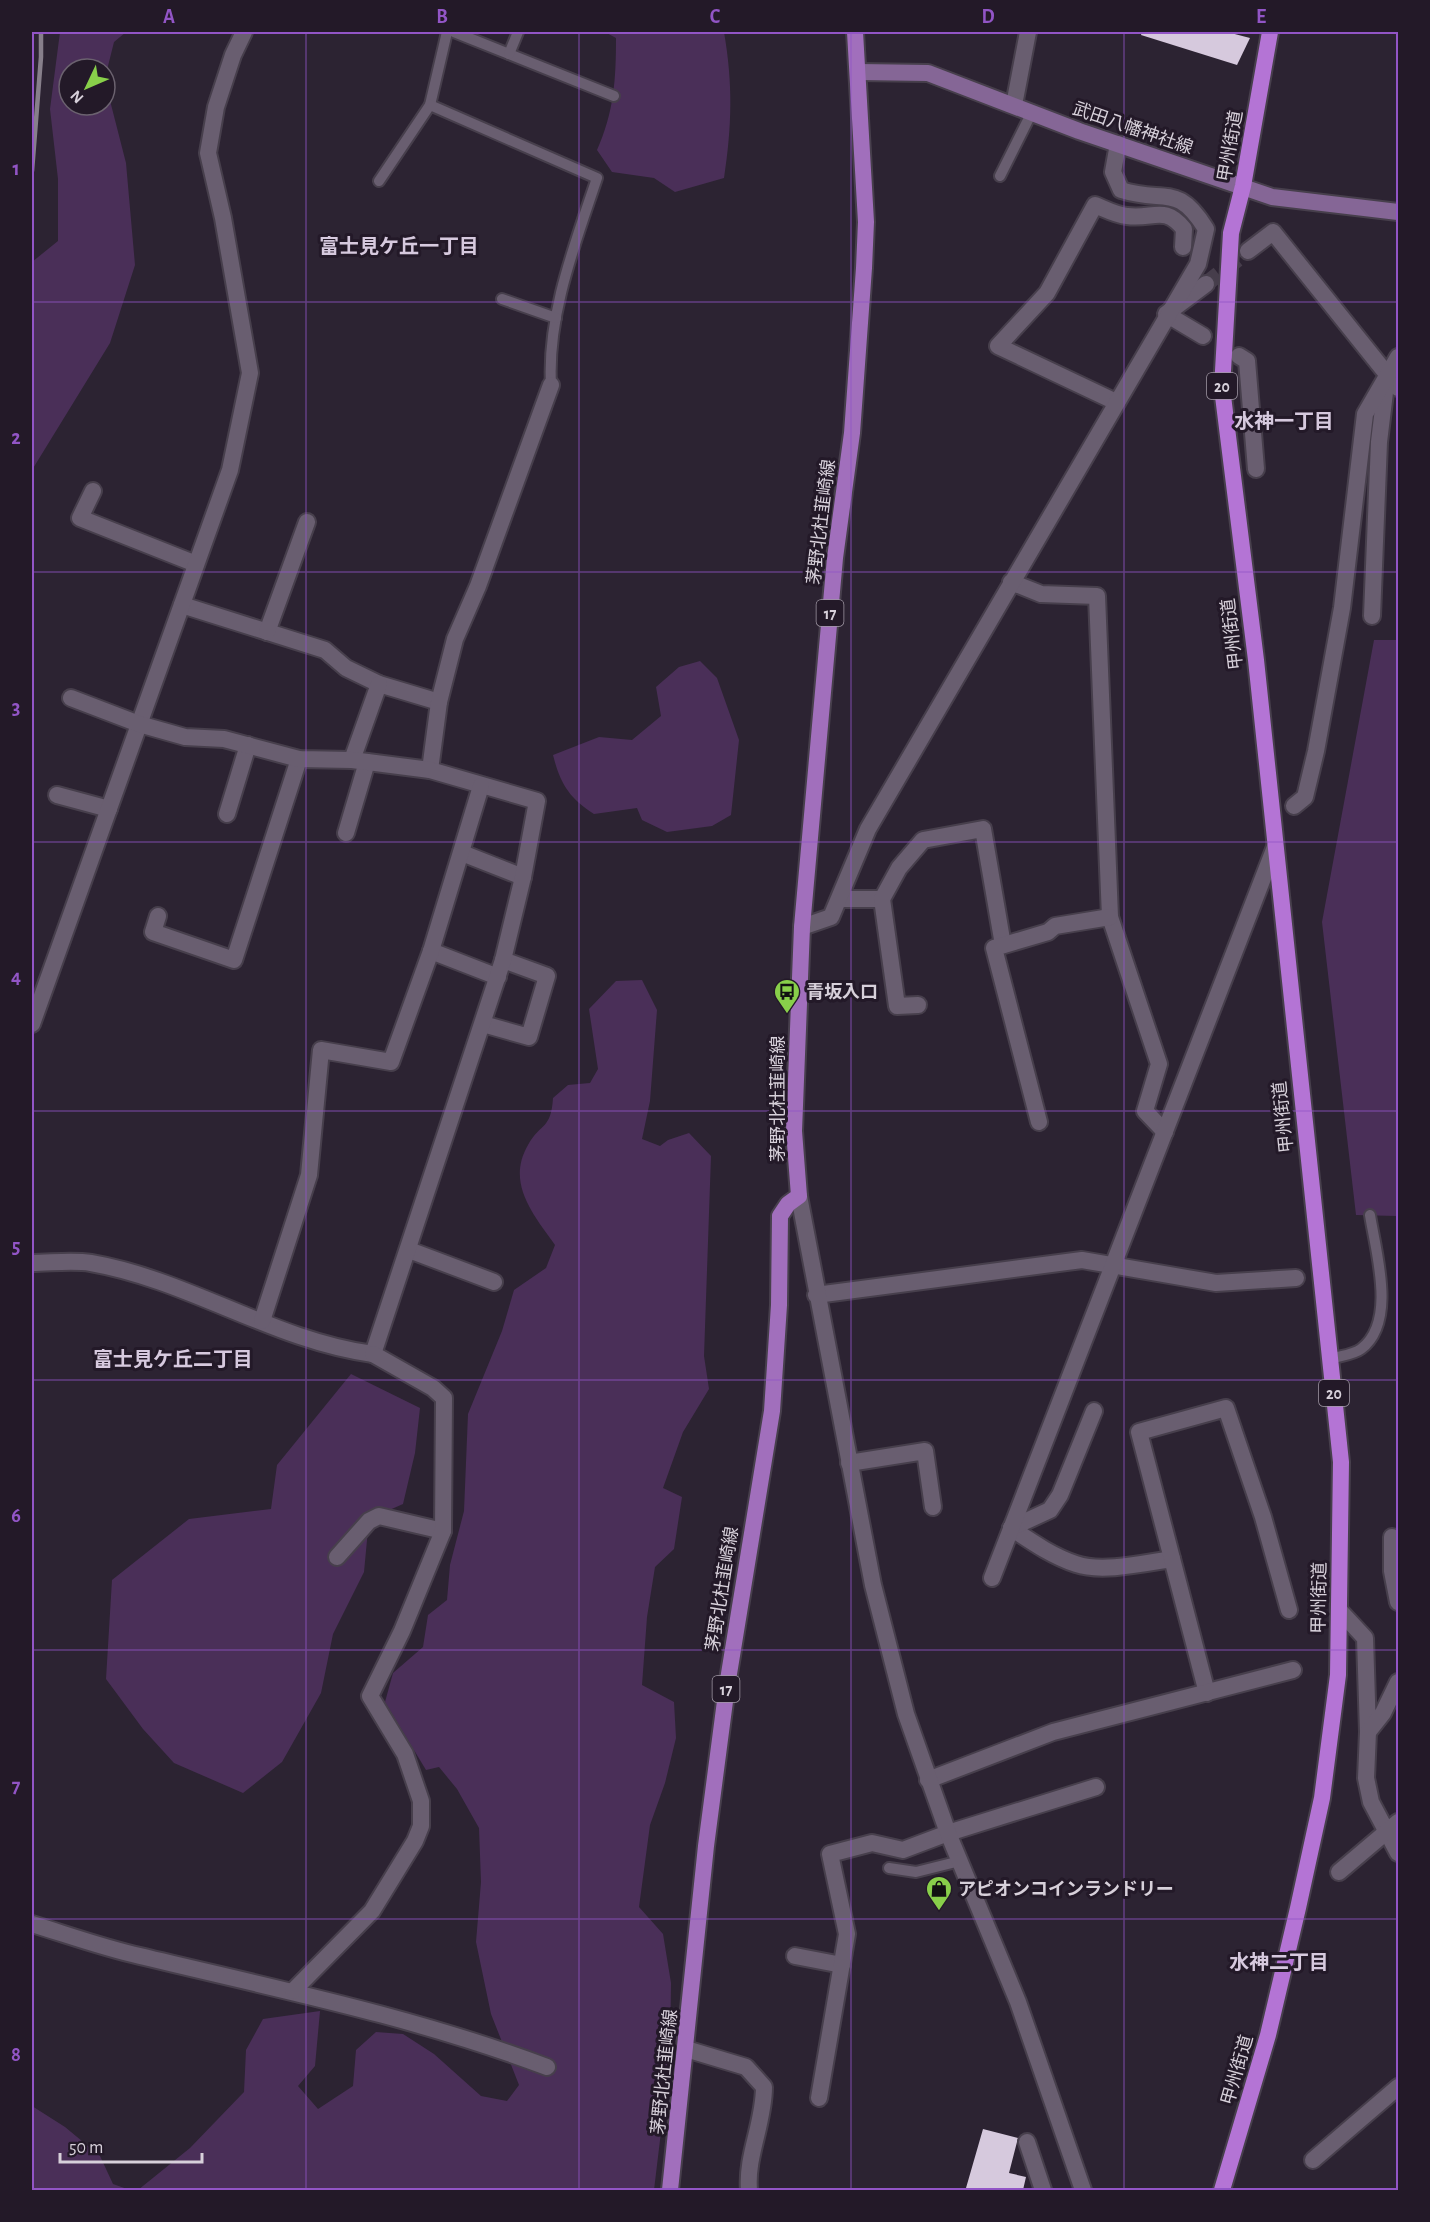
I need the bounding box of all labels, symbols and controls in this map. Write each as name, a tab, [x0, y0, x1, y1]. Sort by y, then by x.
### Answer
text: A	[163, 7, 175, 27]
text: B	[436, 7, 448, 27]
text: C	[710, 7, 721, 27]
text: D	[981, 7, 995, 27]
text: E	[1256, 7, 1266, 27]
north arrow	[57, 57, 117, 117]
text: N	[67, 87, 87, 106]
street label: 武田八幡神社線	[1070, 98, 1196, 158]
street label: 甲州街道	[1214, 109, 1246, 183]
text: 1	[12, 159, 20, 179]
district label: 富士見ケ丘一丁目	[319, 236, 479, 257]
road number: 20	[1207, 373, 1237, 399]
district label: 水神一丁目	[1234, 410, 1334, 432]
text: 2	[11, 428, 21, 448]
street label: 茅野北杜韮崎線	[803, 458, 839, 586]
street label: 甲州街道	[1218, 597, 1246, 671]
road number: 17	[816, 600, 844, 626]
text: 3	[12, 698, 20, 718]
text: 4	[11, 967, 21, 987]
bus stop icon: 青坂入口	[772, 977, 802, 1015]
place label: 青坂入口	[806, 983, 878, 1002]
street label: 茅野北杜韮崎線	[768, 1036, 788, 1162]
street label: 甲州街道	[1269, 1080, 1297, 1154]
text: 5	[12, 1237, 20, 1257]
district label: 富士見ケ丘二丁目	[93, 1349, 253, 1370]
road number: 20	[1319, 1380, 1349, 1406]
text: 6	[11, 1506, 21, 1526]
street label: 茅野北杜韮崎線	[702, 1525, 742, 1653]
street label: 甲州街道	[1308, 1562, 1330, 1634]
road number: 17	[712, 1676, 740, 1702]
text: 7	[12, 1776, 21, 1796]
shop icon: アピオンコインランドリー	[924, 1874, 954, 1912]
place label: アピオンコインランドリー	[958, 1880, 1174, 1899]
district label: 水神二丁目	[1229, 1951, 1329, 1973]
street label: 茅野北杜韮崎線	[647, 2008, 681, 2136]
street label: 甲州街道	[1217, 2033, 1257, 2107]
text: 8	[11, 2045, 21, 2065]
scale bar	[60, 2126, 202, 2164]
text: 50 m	[69, 2139, 103, 2157]

